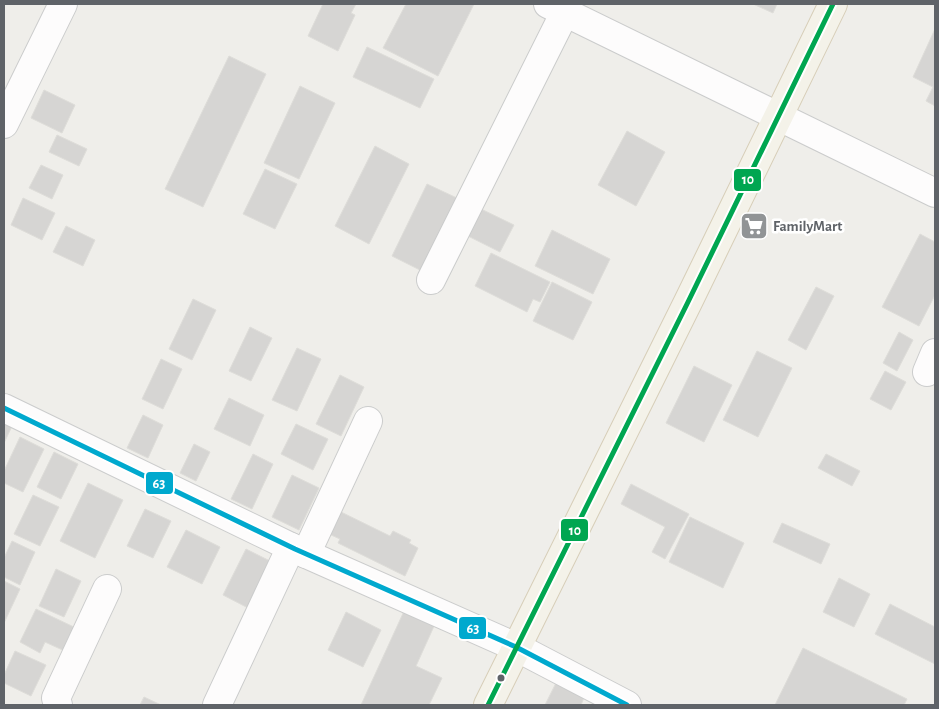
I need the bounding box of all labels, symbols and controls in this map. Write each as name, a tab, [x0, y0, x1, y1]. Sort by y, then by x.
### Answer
line badge: 10	[733, 168, 762, 192]
text: 10	[742, 173, 754, 187]
supermarket icon: FamilyMart	[739, 211, 769, 241]
place label: FamilyMart	[773, 219, 842, 234]
line badge: 63	[145, 471, 174, 495]
text: 63	[153, 477, 165, 491]
line badge: 10	[560, 518, 589, 542]
text: 10	[569, 524, 581, 538]
line badge: 63	[458, 616, 487, 640]
text: 63	[467, 622, 479, 636]
unlabelled marker	[496, 673, 506, 683]

